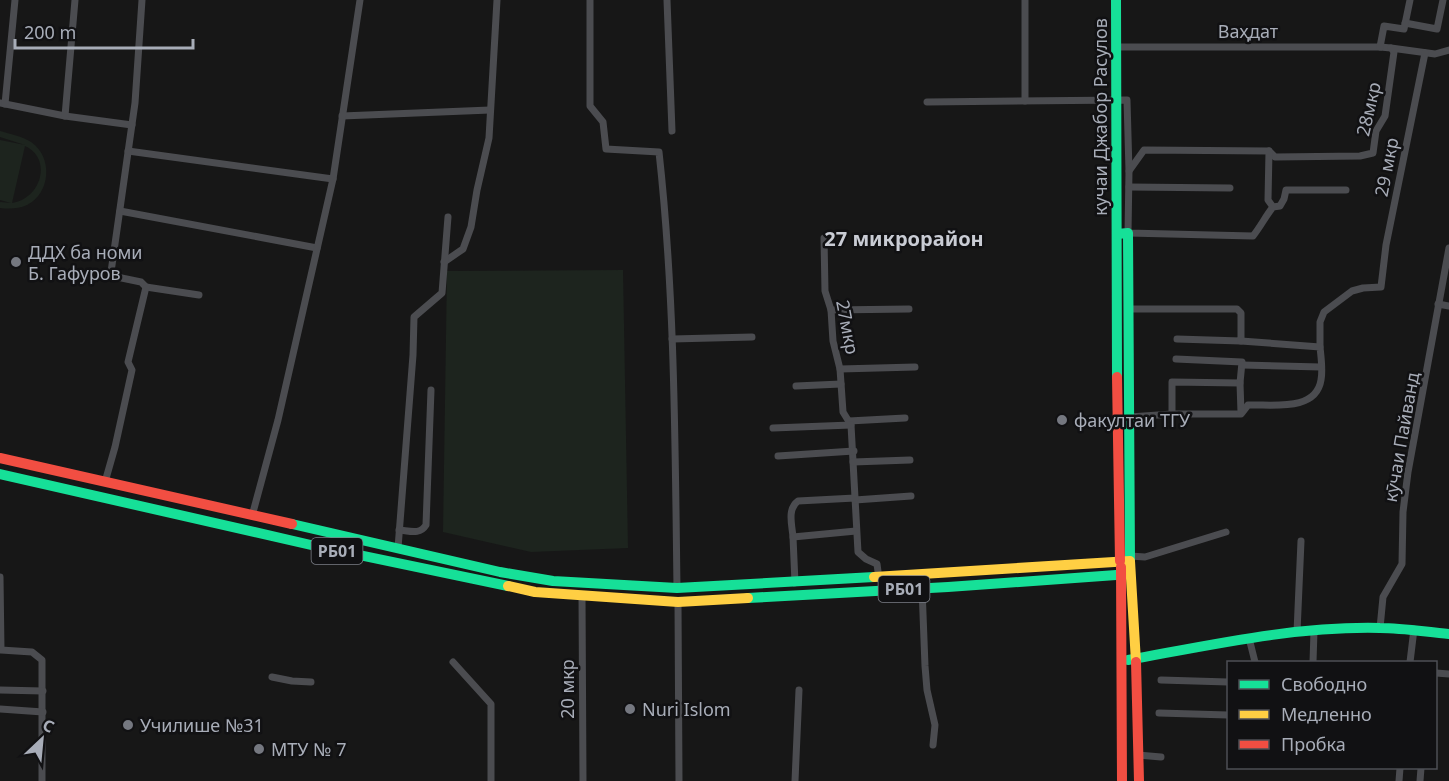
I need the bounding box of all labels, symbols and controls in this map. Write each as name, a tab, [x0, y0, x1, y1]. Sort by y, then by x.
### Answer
scale bar	[15, 12, 194, 50]
street label: кучаи Джабор Расулов	[1088, 18, 1112, 216]
street label: Ваҳдат	[1218, 19, 1279, 43]
text: 200 m	[24, 20, 76, 44]
street label: 28мкр	[1350, 79, 1386, 138]
street label: 29 мкр	[1369, 135, 1403, 199]
district label: 27 микрорайон	[824, 225, 984, 252]
place label: ДДХ ба номи Б. Гафуров	[28, 240, 142, 285]
marker: ДДХ ба номи Б. Гафуров	[9, 255, 23, 269]
street label: 27мкр	[831, 298, 865, 356]
street label: кӯчаи Пайванд	[1378, 370, 1424, 504]
place label: факултаи ТГУ	[1074, 408, 1191, 432]
marker: факултаи ТГУ	[1055, 413, 1069, 427]
road number: РБ01	[312, 538, 362, 564]
road number: РБ01	[878, 576, 930, 602]
street label: 20 мкр	[555, 659, 579, 719]
legend	[1227, 661, 1437, 769]
text: Свободно	[1281, 672, 1367, 696]
place label: Nuri Islom	[642, 697, 731, 721]
marker: Nuri Islom	[623, 702, 637, 716]
text: Медленно	[1281, 702, 1372, 726]
north arrow	[12, 709, 72, 769]
text: С	[39, 713, 58, 738]
place label: Училише №31	[140, 713, 264, 737]
marker: Училише №31	[121, 718, 135, 732]
text: Пробка	[1281, 732, 1346, 756]
place label: МТУ № 7	[271, 737, 346, 761]
marker: МТУ № 7	[252, 742, 266, 756]

